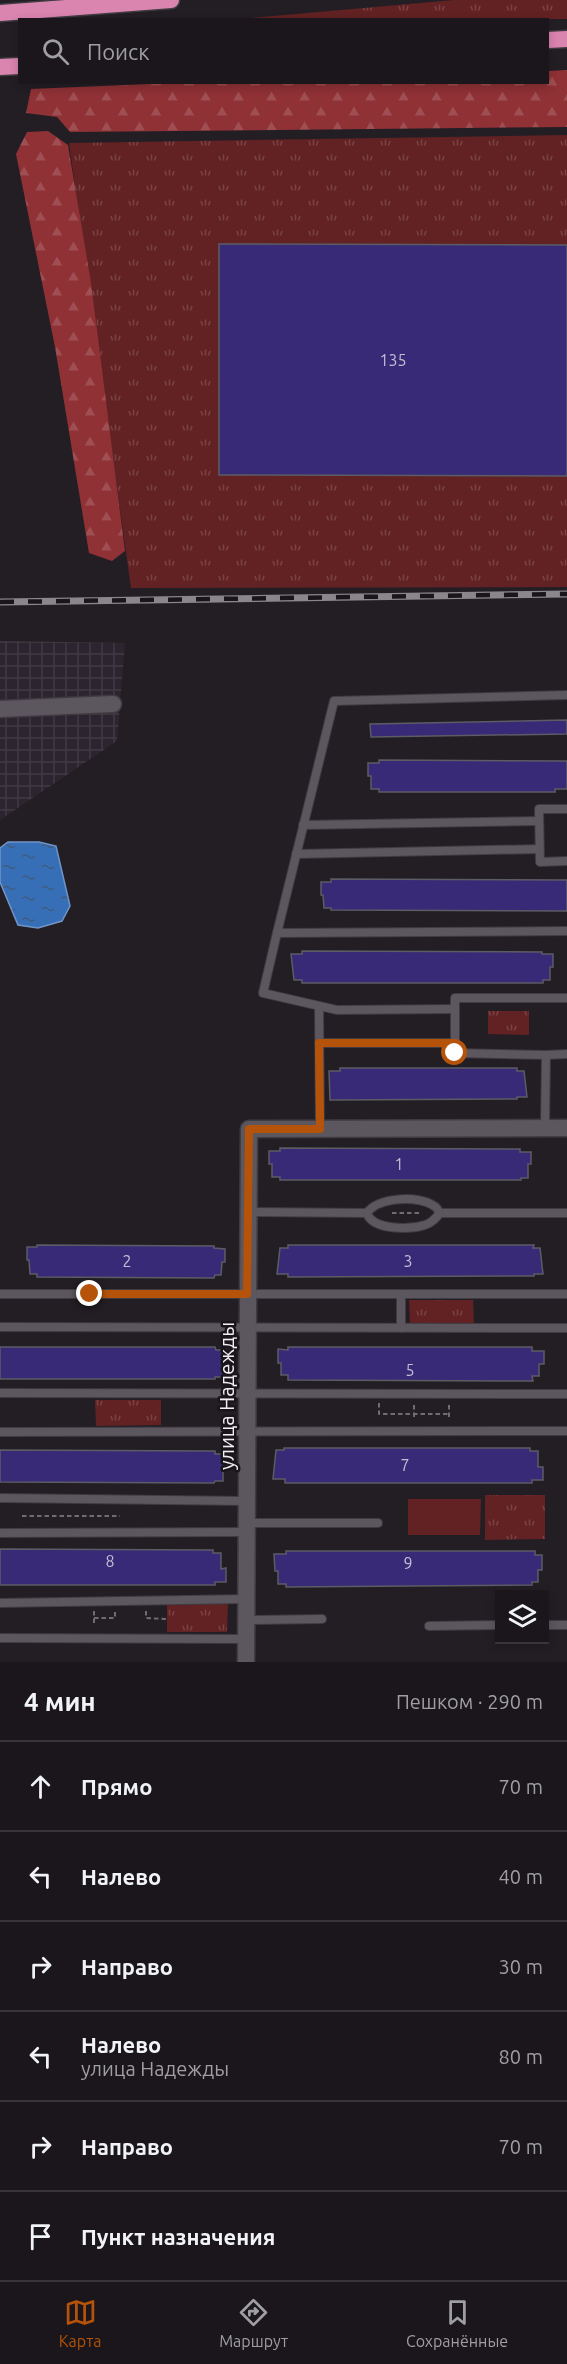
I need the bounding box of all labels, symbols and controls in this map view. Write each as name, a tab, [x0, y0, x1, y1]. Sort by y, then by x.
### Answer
search box	[18, 18, 549, 84]
icon: search	[39, 35, 72, 68]
text: Поиск	[87, 39, 150, 64]
house number: 135	[379, 351, 407, 369]
route start	[441, 1039, 467, 1065]
house number: 1	[394, 1155, 404, 1173]
house number: 2	[122, 1252, 132, 1270]
house number: 3	[403, 1252, 413, 1270]
route end	[76, 1280, 102, 1306]
street label: улица Надежды	[215, 1322, 238, 1470]
house number: 5	[405, 1361, 415, 1379]
house number: 7	[400, 1456, 410, 1474]
house number: 8	[105, 1552, 115, 1570]
house number: 9	[403, 1554, 413, 1572]
map controls	[495, 1590, 549, 1644]
button: layers	[495, 1590, 549, 1644]
text: 4 мин	[24, 1687, 96, 1716]
text: Пешком · 290 m	[396, 1690, 543, 1713]
icon: ahead	[24, 1770, 57, 1803]
text: Прямо	[81, 1774, 152, 1799]
text: 70 m	[499, 1775, 543, 1798]
icon: left	[24, 1860, 57, 1893]
text: Налево	[81, 1864, 161, 1889]
text: 40 m	[499, 1865, 543, 1888]
icon: right	[24, 1950, 57, 1983]
text: Направо	[81, 1954, 173, 1979]
text: 30 m	[499, 1955, 543, 1978]
text: Налево	[81, 2032, 161, 2057]
icon: left	[24, 2040, 57, 2073]
text: 80 m	[499, 2045, 543, 2068]
text: улица Надежды	[81, 2057, 229, 2080]
icon: right	[24, 2130, 57, 2163]
text: Направо	[81, 2134, 173, 2159]
text: 70 m	[499, 2135, 543, 2158]
icon: arrive	[24, 2220, 57, 2253]
text: Пункт назначения	[81, 2224, 275, 2249]
tab: Карта	[59, 2296, 101, 2350]
tab: Маршрут	[219, 2296, 288, 2350]
tab: Сохранённые	[406, 2296, 508, 2350]

